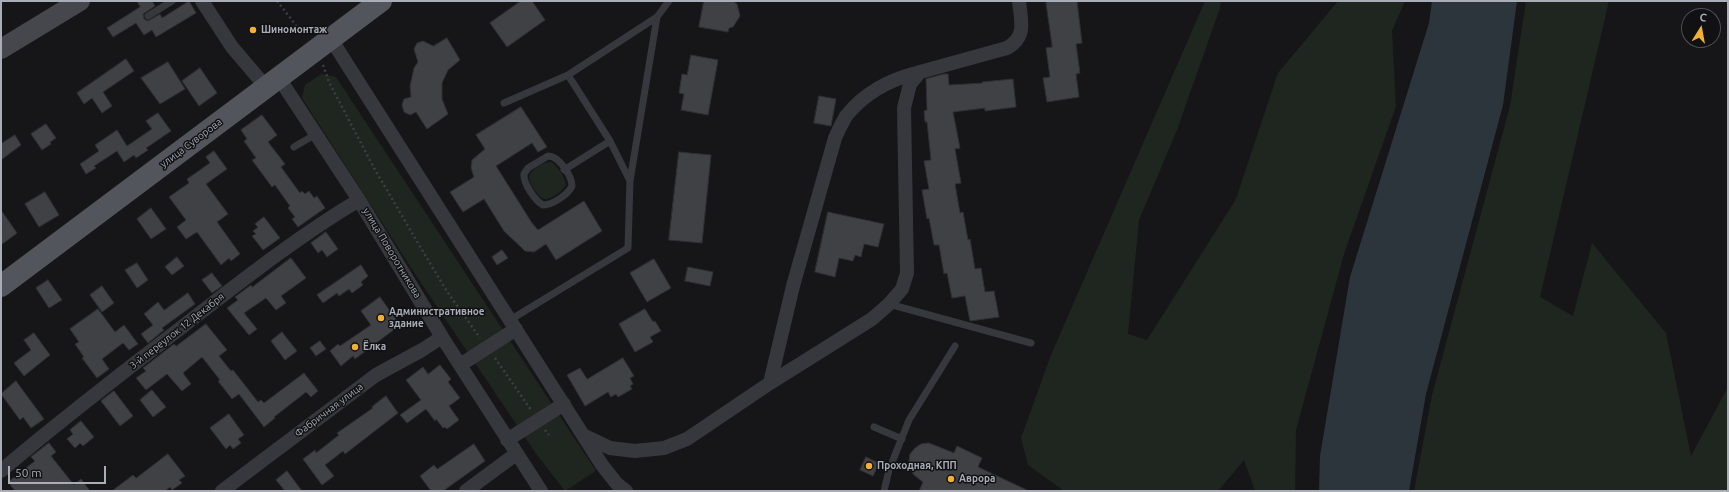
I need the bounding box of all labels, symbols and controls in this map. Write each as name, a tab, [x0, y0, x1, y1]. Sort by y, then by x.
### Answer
north arrow	[1681, 8, 1721, 48]
text: С	[1699, 11, 1708, 24]
place label: Шиномонтаж	[261, 24, 327, 36]
marker: Шиномонтаж	[248, 25, 258, 35]
street label: улица Суворова	[158, 116, 224, 170]
street label: улица Поворотникова	[360, 206, 424, 300]
street label: 3-й переулок 12 Декабря	[127, 290, 227, 372]
place label: Административное здание	[389, 306, 485, 330]
marker: Административное здание	[376, 313, 386, 323]
place label: Ёлка	[363, 341, 386, 353]
marker: Ёлка	[350, 342, 360, 352]
street label: Фабричная улица	[292, 380, 366, 440]
scale bar	[10, 458, 108, 484]
place label: Проходная, КПП	[877, 460, 957, 472]
marker: Проходная, КПП	[864, 461, 874, 471]
text: 50 m	[15, 466, 42, 479]
place label: Аврора	[959, 473, 995, 485]
marker: Аврора	[946, 474, 956, 484]

